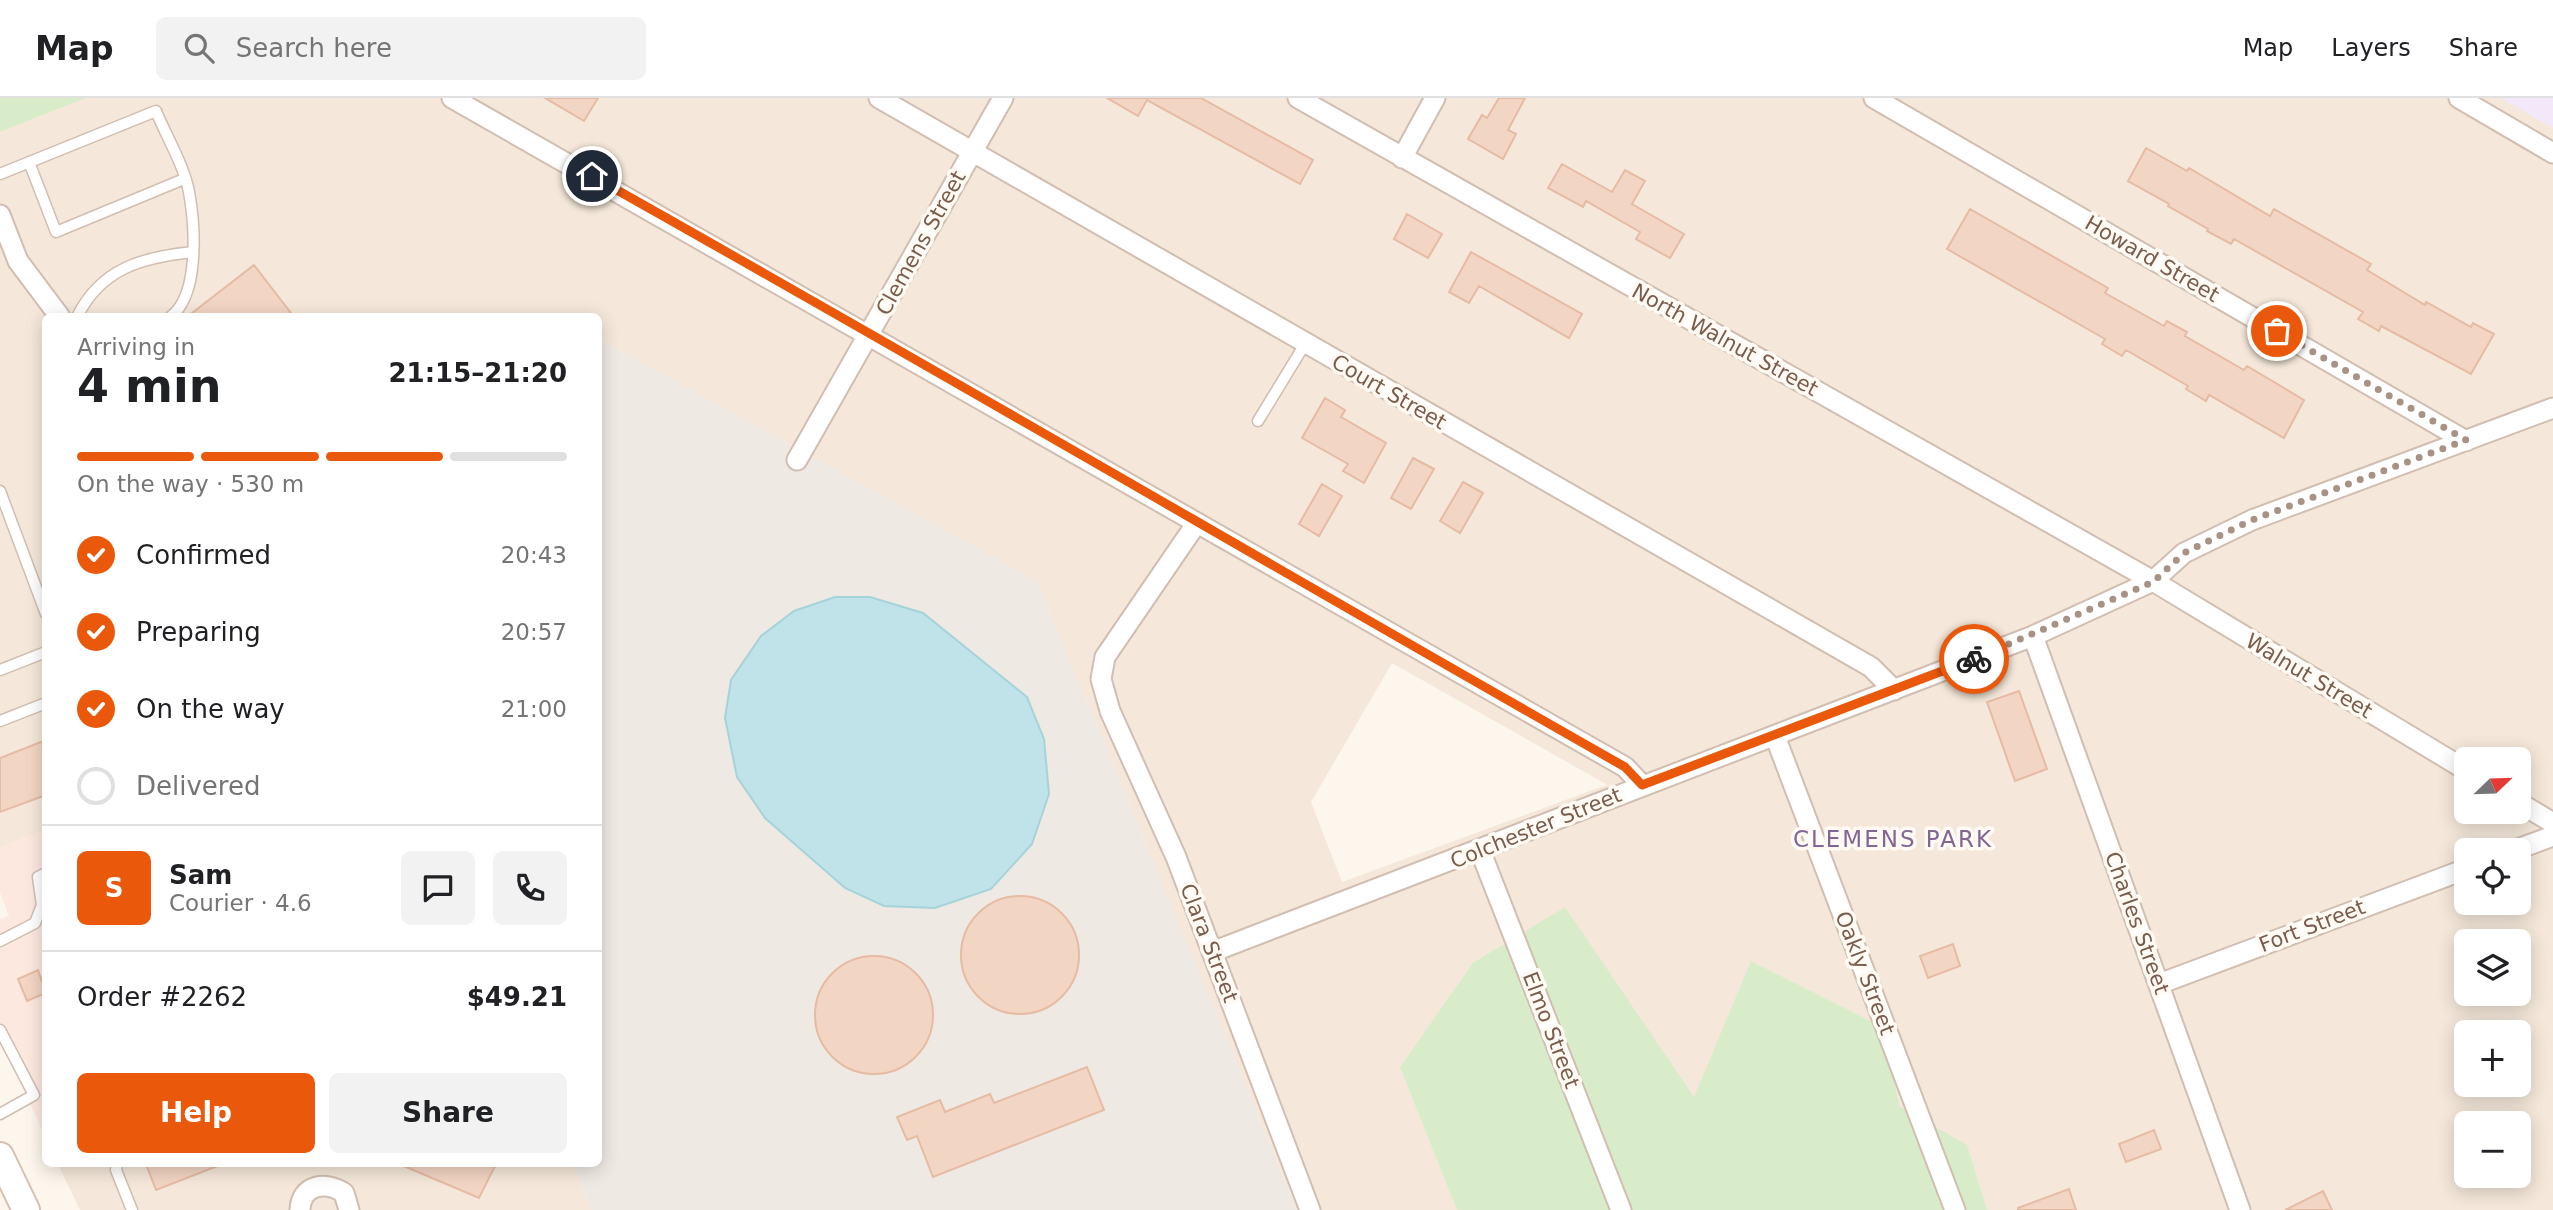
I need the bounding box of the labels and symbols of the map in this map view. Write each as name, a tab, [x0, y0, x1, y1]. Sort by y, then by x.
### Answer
pin	[562, 146, 622, 206]
street label: Clemens Street	[871, 167, 971, 319]
street label: Howard Street	[2081, 211, 2223, 307]
street label: North Walnut Street	[1628, 279, 1822, 401]
pin	[2247, 301, 2307, 361]
street label: Court Street	[1327, 350, 1451, 434]
courier	[1939, 624, 2009, 694]
street label: Walnut Street	[2241, 629, 2377, 723]
north arrow	[2454, 747, 2530, 824]
street label: Colchester Street	[1447, 783, 1625, 873]
district label: CLEMENS PARK	[1793, 826, 1993, 852]
street label: Charles Street	[2100, 849, 2174, 997]
street label: Clara Street	[1175, 880, 1243, 1006]
street label: Fort Street	[2256, 895, 2368, 957]
street label: Oakly Street	[1830, 908, 1900, 1038]
street label: Elmo Street	[1518, 968, 1584, 1092]

